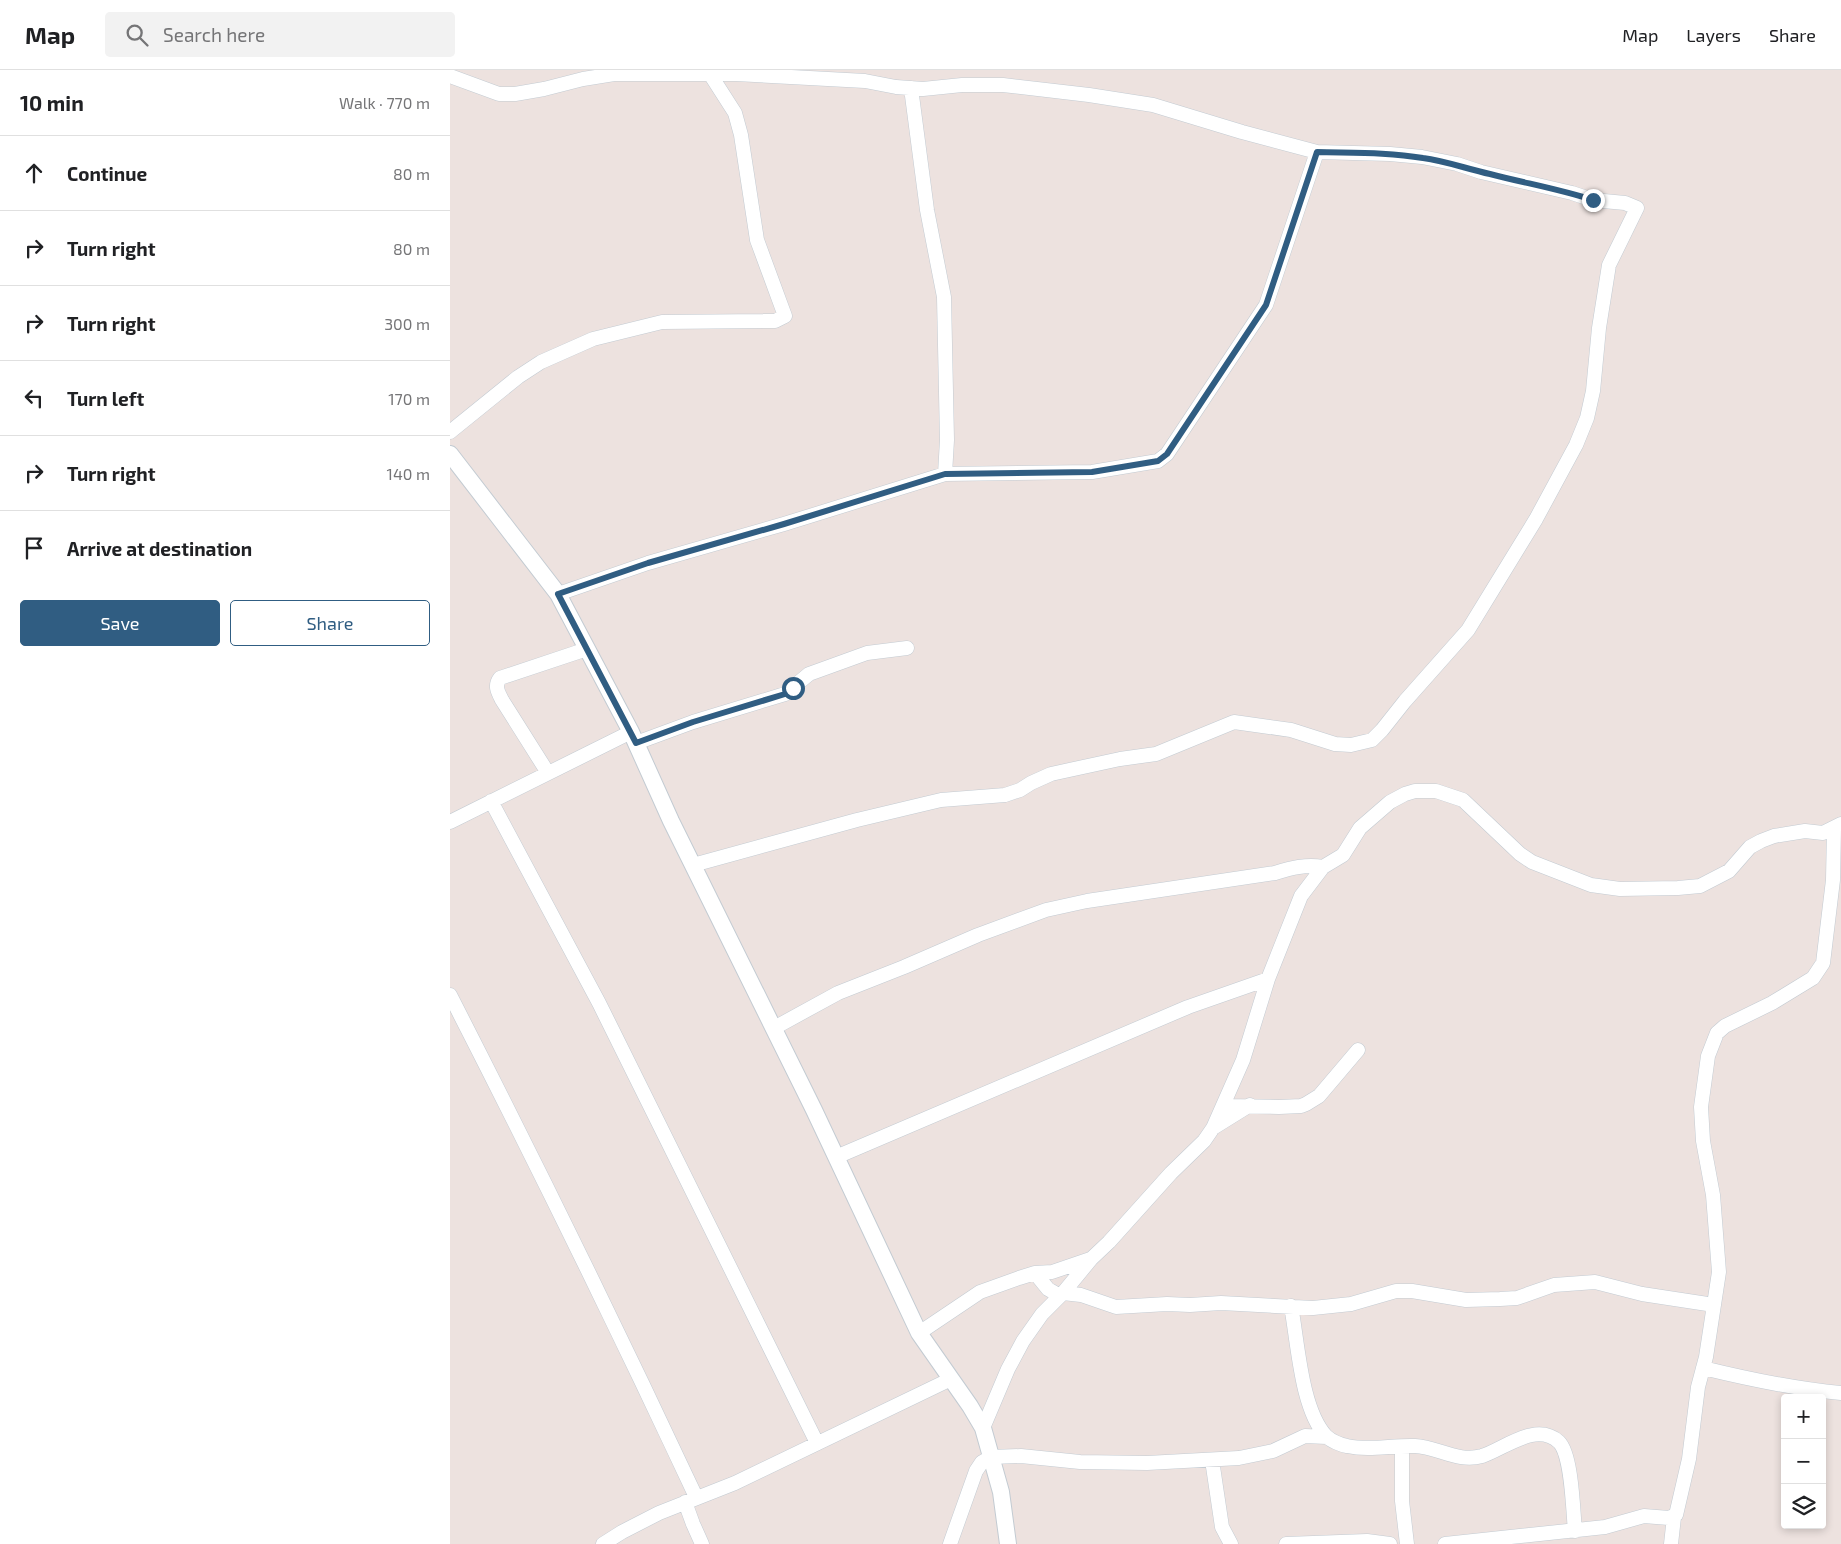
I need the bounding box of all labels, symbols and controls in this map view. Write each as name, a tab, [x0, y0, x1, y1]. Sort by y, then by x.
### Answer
search box	[105, 12, 455, 57]
text: Map	[25, 20, 75, 49]
icon: search	[123, 21, 151, 49]
text: Search here	[163, 23, 265, 46]
text: Map	[1622, 24, 1658, 46]
text: Layers	[1686, 24, 1741, 46]
text: Share	[1769, 24, 1816, 46]
text: 10 min	[20, 90, 84, 115]
text: Walk · 770 m	[339, 93, 430, 112]
icon: ahead	[20, 159, 48, 187]
text: Continue	[67, 162, 147, 185]
text: 80 m	[393, 164, 430, 183]
route end	[1582, 189, 1605, 212]
icon: right	[20, 234, 48, 262]
text: Turn right	[67, 237, 155, 260]
text: 80 m	[393, 239, 430, 258]
icon: right	[20, 309, 48, 337]
text: Turn right	[67, 312, 155, 335]
text: 300 m	[384, 314, 430, 333]
icon: left	[20, 384, 48, 412]
text: Turn left	[67, 387, 144, 410]
text: 170 m	[388, 389, 430, 408]
icon: right	[20, 459, 48, 487]
text: Turn right	[67, 462, 155, 485]
text: 140 m	[387, 464, 430, 483]
icon: arrive	[20, 534, 48, 562]
text: Arrive at destination	[67, 537, 252, 560]
button: Save	[20, 600, 220, 646]
button: Share	[230, 600, 430, 646]
route start	[782, 677, 805, 700]
map controls	[1781, 1394, 1826, 1529]
button: +	[1781, 1394, 1826, 1439]
button: −	[1781, 1439, 1826, 1484]
button: layers	[1781, 1484, 1826, 1529]

